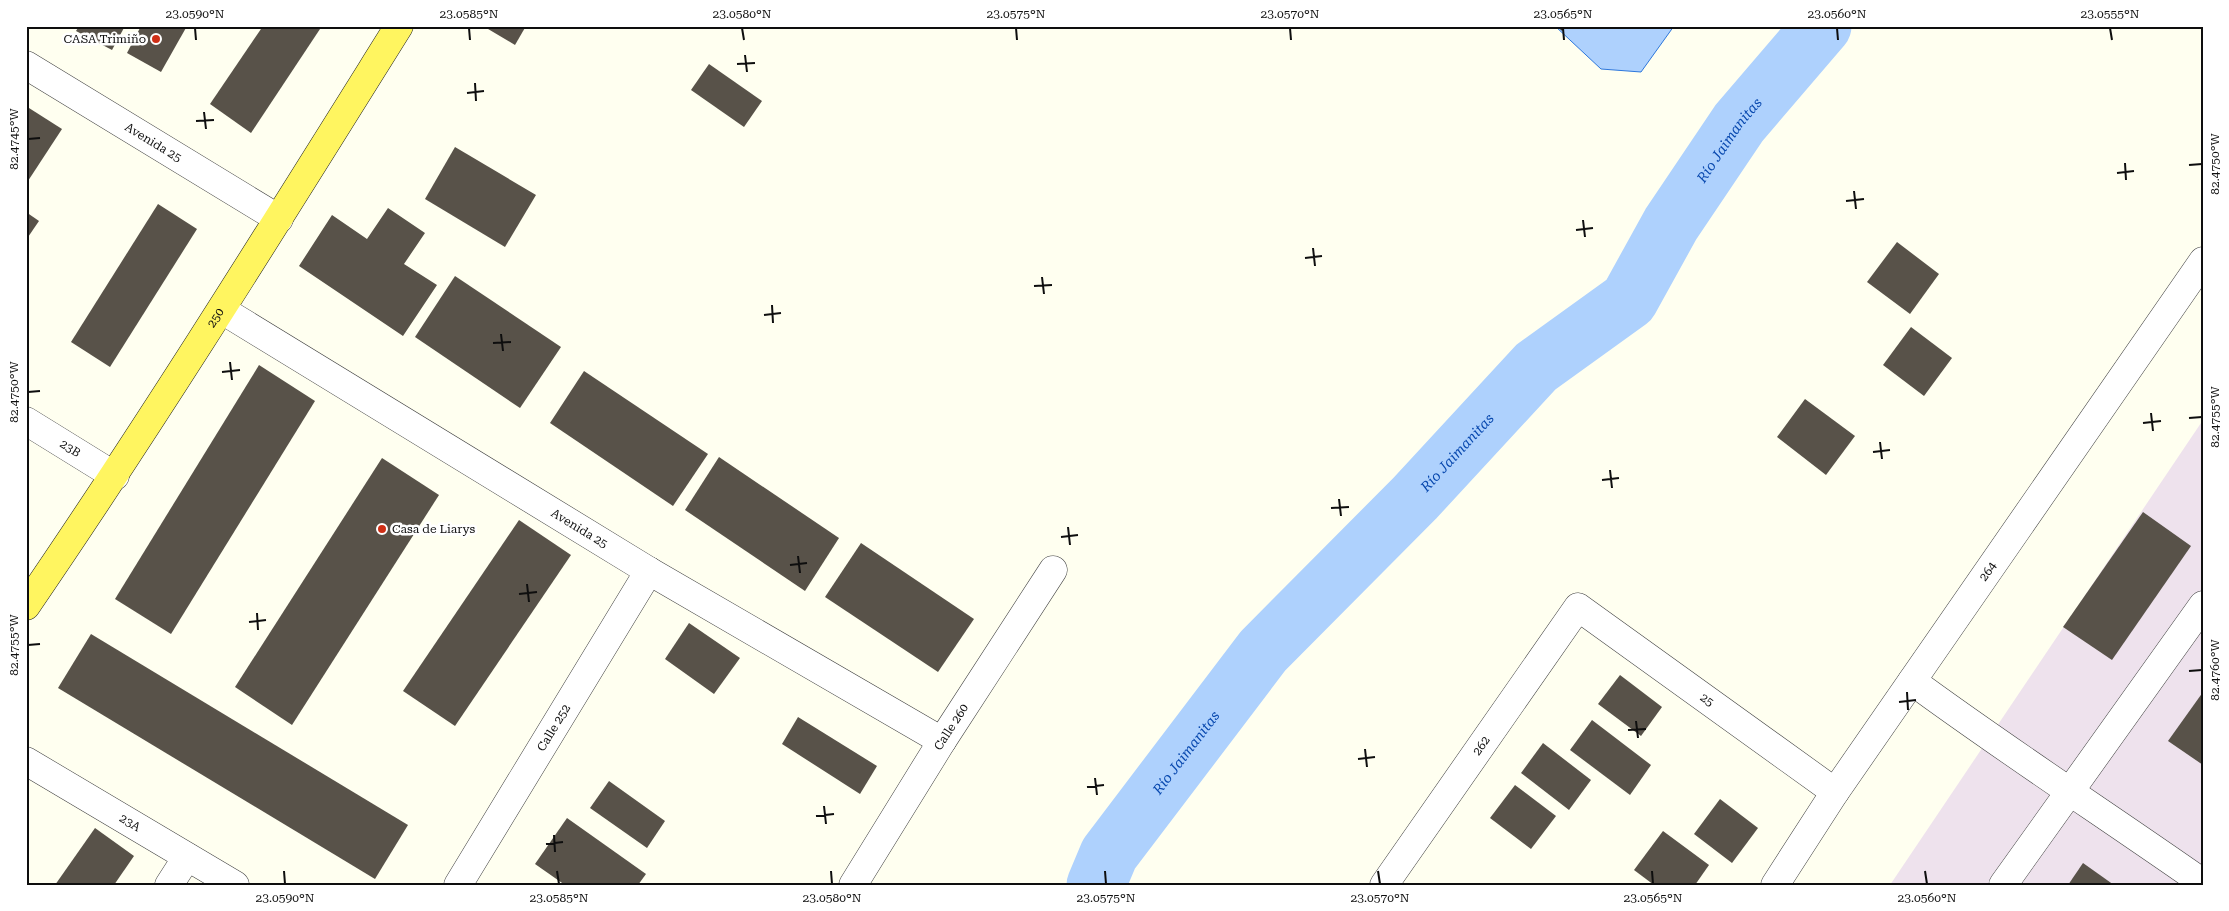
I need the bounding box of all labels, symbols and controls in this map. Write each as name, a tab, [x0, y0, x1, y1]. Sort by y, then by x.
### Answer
text: 23.0590°N	[166, 7, 225, 21]
text: 23.0585°N	[440, 7, 499, 21]
text: 23.0580°N	[713, 7, 772, 21]
text: 23.0575°N	[987, 7, 1046, 21]
text: 23.0570°N	[1261, 7, 1320, 21]
text: 23.0565°N	[1534, 7, 1593, 21]
text: 23.0560°N	[1808, 7, 1867, 21]
text: 23.0555°N	[2081, 7, 2140, 21]
place label: CASA Trimiño	[63, 32, 146, 46]
marker: CASA Trimiño	[150, 33, 162, 45]
water label: Río Jaimanitas	[1693, 94, 1765, 186]
text: 82.4745°W	[7, 107, 21, 170]
street label: Avenida 25	[122, 120, 184, 165]
text: 82.4750°W	[2208, 132, 2222, 195]
street label: 250	[204, 305, 227, 330]
text: 82.4750°W	[7, 360, 21, 423]
text: 82.4755°W	[2208, 385, 2222, 448]
water label: Río Jaimanitas	[1416, 410, 1497, 496]
street label: 23B	[57, 437, 83, 460]
street label: Avenida 25	[549, 506, 611, 551]
place label: Casa de Liarys	[392, 522, 476, 536]
marker: Casa de Liarys	[376, 523, 388, 535]
street label: 264	[1976, 559, 1999, 584]
text: 82.4755°W	[7, 613, 21, 676]
text: 82.4760°W	[2208, 638, 2222, 701]
street label: 25	[1697, 690, 1717, 710]
street label: Calle 260	[931, 701, 971, 753]
street label: Calle 252	[534, 702, 573, 754]
water label: Río Jaimanitas	[1149, 707, 1223, 798]
street label: 262	[1470, 733, 1493, 758]
street label: 23A	[117, 811, 144, 835]
text: 23.0590°N	[256, 891, 315, 905]
text: 23.0585°N	[530, 891, 589, 905]
text: 23.0580°N	[803, 891, 862, 905]
text: 23.0575°N	[1077, 891, 1136, 905]
text: 23.0570°N	[1351, 891, 1410, 905]
text: 23.0565°N	[1624, 891, 1683, 905]
text: 23.0560°N	[1898, 891, 1957, 905]

